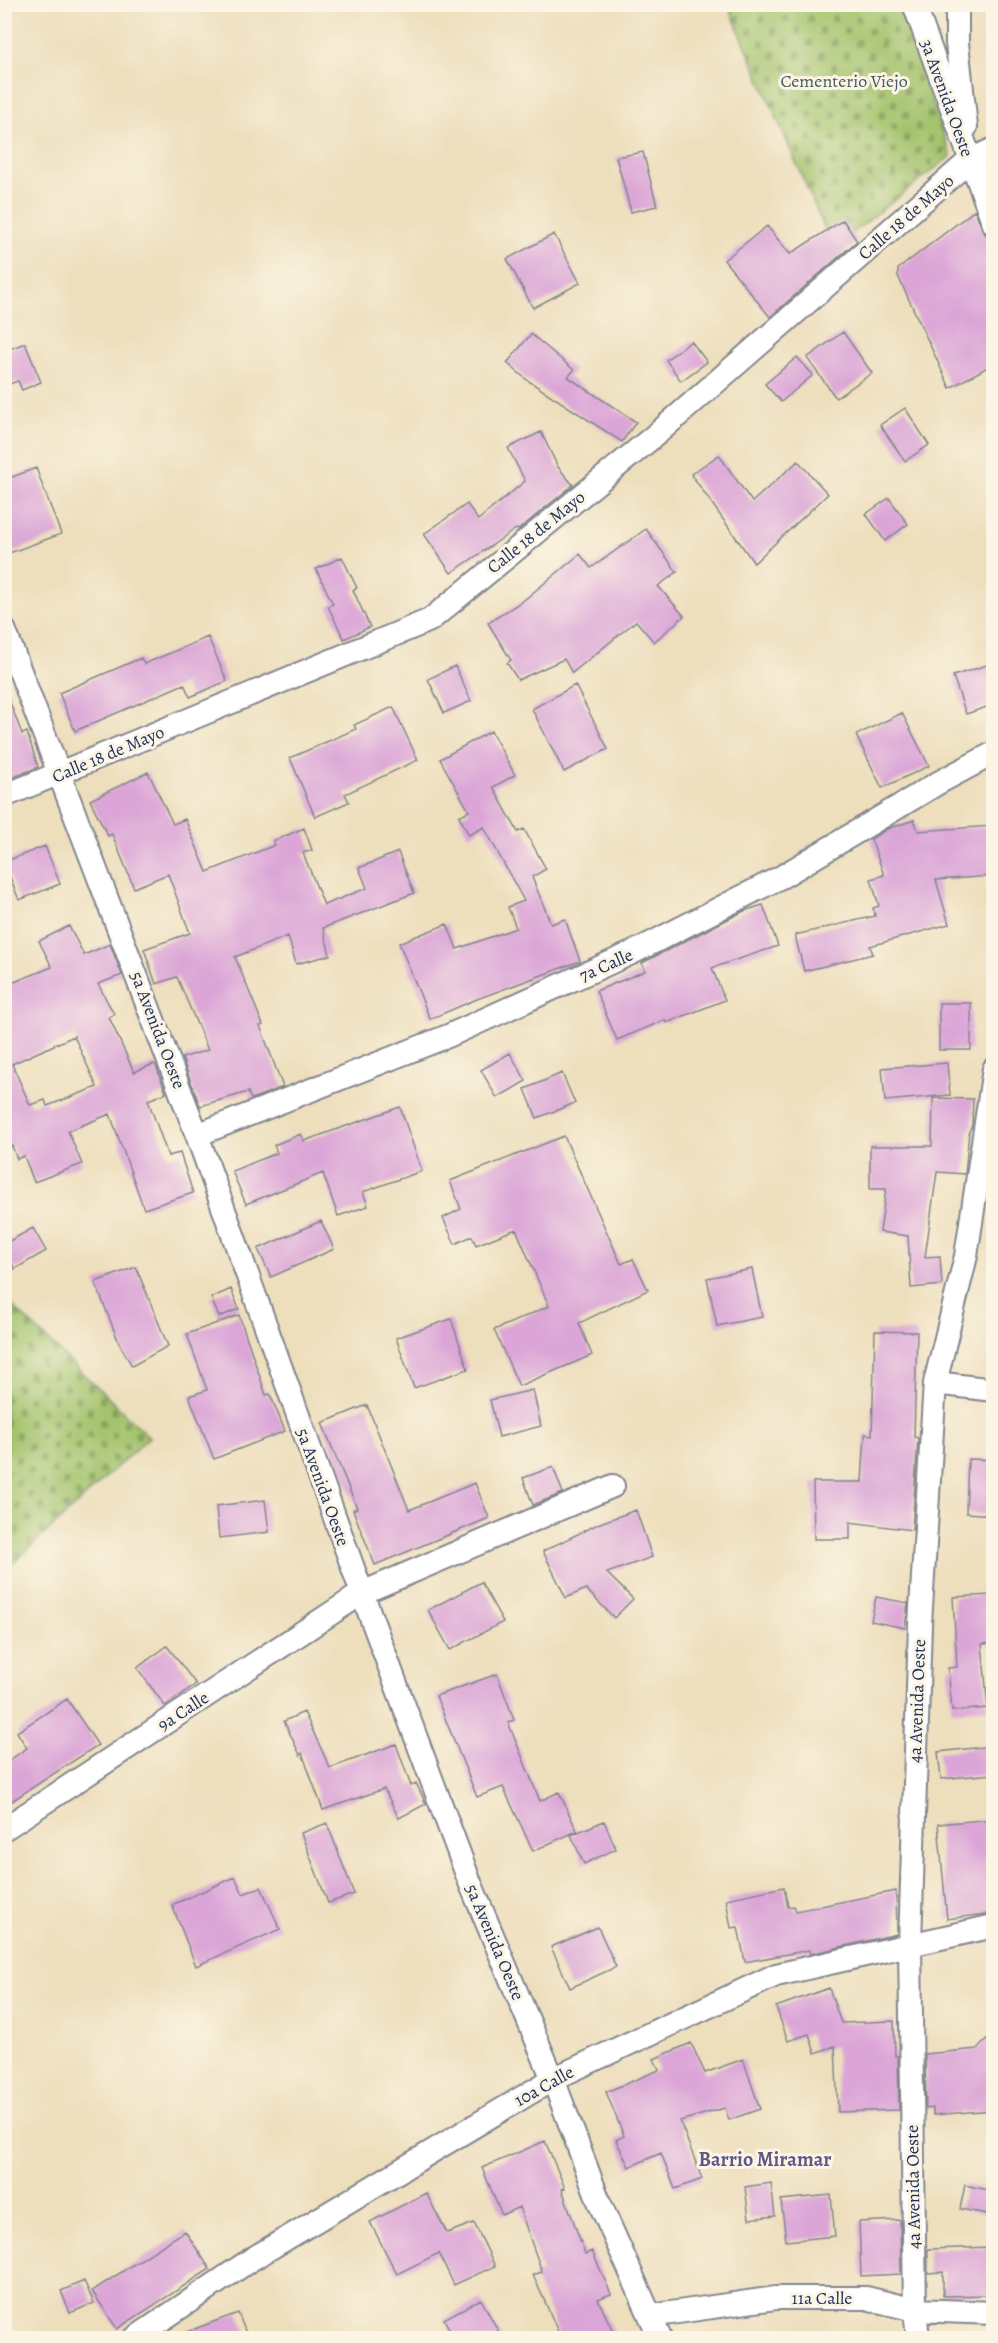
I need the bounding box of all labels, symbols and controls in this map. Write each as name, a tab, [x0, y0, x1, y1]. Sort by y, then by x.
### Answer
street label: 3a Avenida Oeste	[915, 36, 979, 160]
park label: Cementerio Viejo	[780, 69, 908, 93]
street label: Calle 18 de Mayo	[853, 169, 959, 265]
street label: Calle 18 de Mayo	[482, 485, 590, 579]
street label: Calle 18 de Mayo	[48, 720, 168, 788]
street label: 7a Calle	[576, 943, 636, 987]
street label: 5a Avenida Oeste	[125, 968, 191, 1092]
street label: 5a Avenida Oeste	[291, 1425, 355, 1549]
street label: 4a Avenida Oeste	[903, 1638, 931, 1764]
street label: 9a Calle	[153, 1686, 213, 1736]
street label: 5a Avenida Oeste	[460, 1880, 530, 2004]
street label: 10a Calle	[510, 2060, 578, 2112]
street label: 4a Avenida Oeste	[900, 2125, 926, 2249]
district label: Barrio Miramar	[698, 2146, 832, 2173]
street label: 11a Calle	[792, 2286, 852, 2310]

